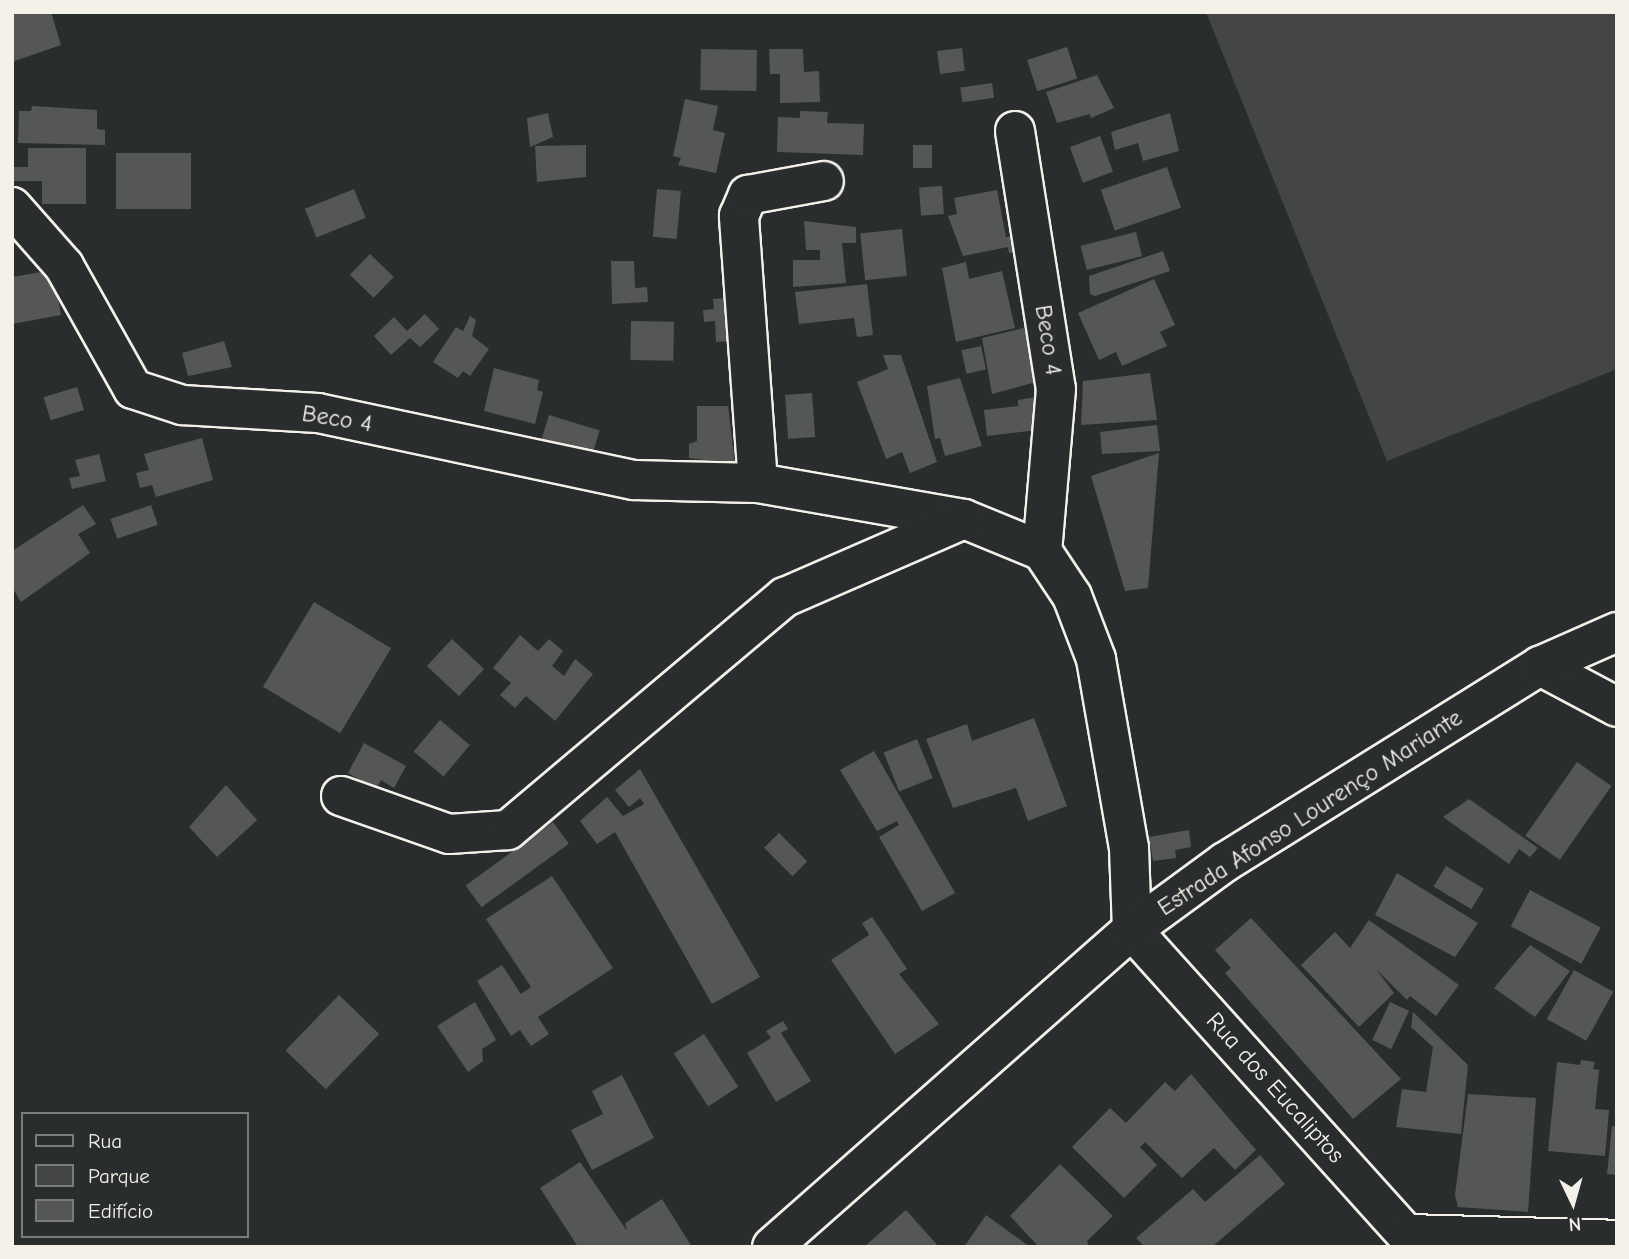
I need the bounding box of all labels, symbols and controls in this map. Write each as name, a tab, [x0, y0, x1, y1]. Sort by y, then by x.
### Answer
street label: Beco 4	[1028, 303, 1068, 377]
street label: Beco 4	[300, 399, 374, 439]
street label: Estrada Afonso Lourenço Mariante	[1152, 704, 1468, 922]
street label: Rua dos Eucaliptos	[1200, 1007, 1350, 1169]
legend	[21, 1112, 248, 1238]
text: Rua	[88, 1129, 122, 1153]
text: Parque	[88, 1164, 150, 1188]
north arrow	[1538, 1168, 1608, 1238]
text: Edifício	[88, 1199, 153, 1223]
text: N	[1568, 1212, 1582, 1235]

